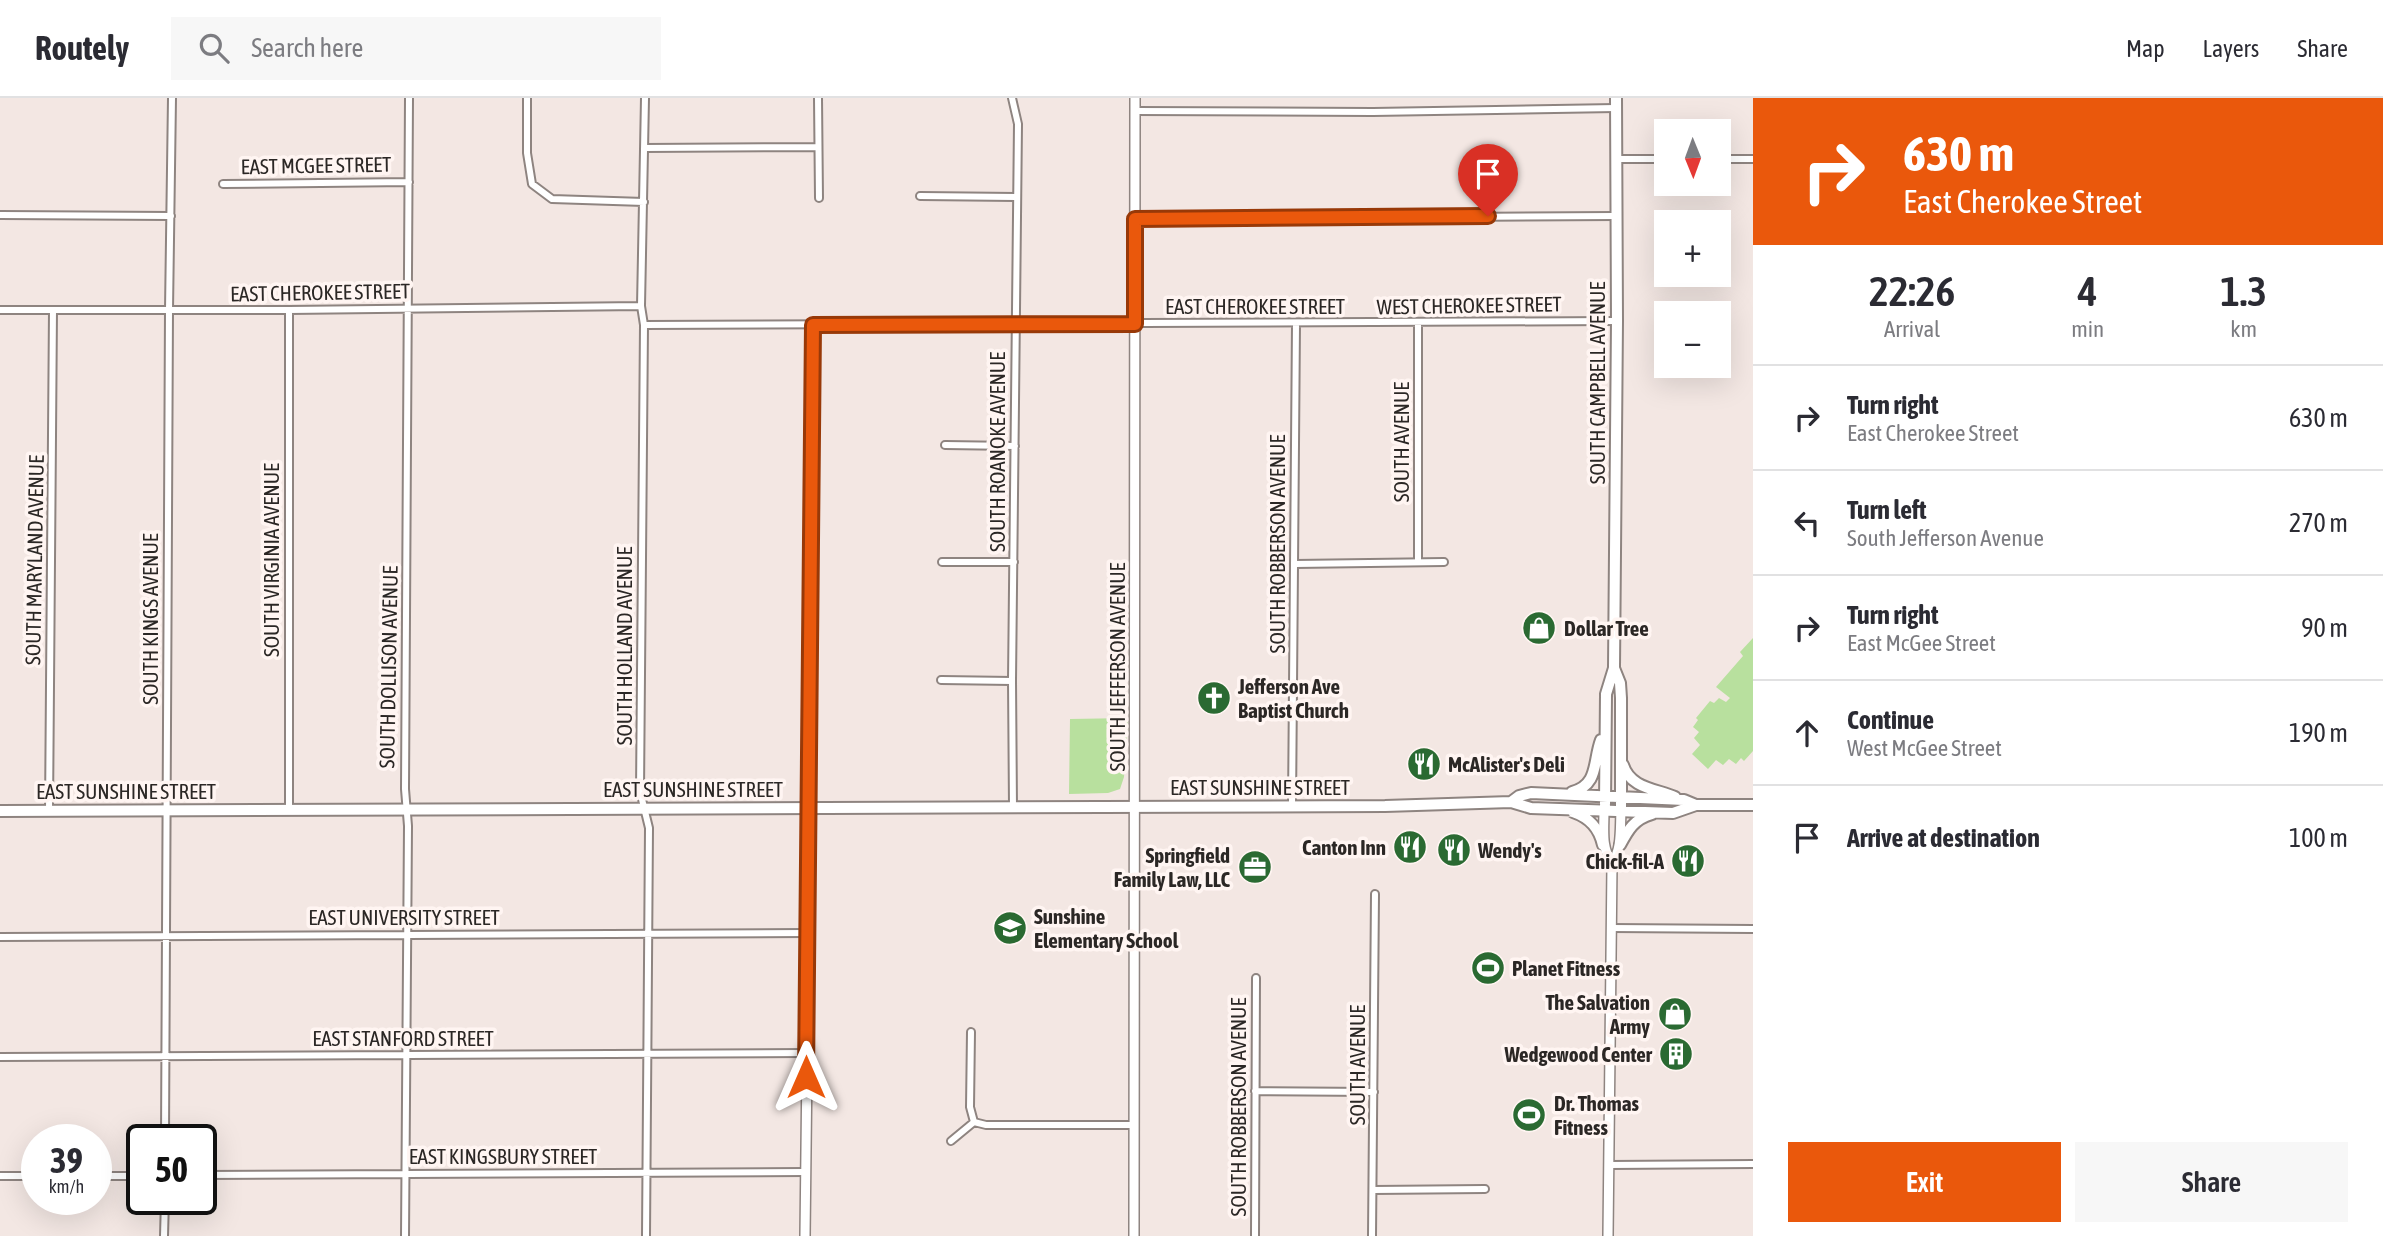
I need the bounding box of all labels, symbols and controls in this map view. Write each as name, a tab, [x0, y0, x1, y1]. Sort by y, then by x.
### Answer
search box	[171, 17, 661, 80]
text: Routely	[35, 29, 129, 67]
icon: search	[195, 29, 233, 67]
text: Search here	[251, 33, 363, 63]
text: Map	[2126, 35, 2165, 62]
text: Layers	[2203, 35, 2259, 62]
text: Share	[2297, 35, 2348, 62]
north arrow	[1654, 119, 1731, 196]
map controls	[1654, 119, 1731, 378]
text: 630 m	[1903, 125, 2014, 181]
icon: right	[1788, 126, 1879, 217]
pin	[1458, 144, 1518, 216]
street label: EAST MCGEE STREET	[240, 152, 392, 178]
icon: arrive	[1469, 155, 1507, 193]
text: East Cherokee Street	[1903, 183, 2142, 220]
button: +	[1654, 210, 1731, 287]
text: 22:26	[1869, 267, 1955, 315]
text: 4	[2078, 267, 2098, 315]
text: 1.3	[2220, 267, 2267, 315]
street label: EAST CHEROKEE STREET	[230, 278, 410, 306]
street label: SOUTH CAMPBELL AVENUE	[1585, 282, 1609, 484]
street label: WEST CHEROKEE STREET	[1376, 291, 1562, 319]
street label: EAST CHEROKEE STREET	[1165, 294, 1345, 318]
button: −	[1654, 301, 1731, 378]
text: Arrival	[1884, 316, 1940, 342]
text: min	[2071, 316, 2104, 342]
text: km	[2230, 316, 2257, 342]
street label: SOUTH ROANOKE AVENUE	[985, 352, 1009, 552]
street label: SOUTH AVENUE	[1389, 382, 1413, 502]
text: Turn right	[1847, 390, 1938, 420]
icon: right	[1788, 399, 1826, 437]
text: 630 m	[2289, 403, 2348, 433]
text: East Cherokee Street	[1847, 420, 2019, 446]
street label: SOUTH ROBBERSON AVENUE	[1265, 435, 1289, 653]
street label: SOUTH MARYLAND AVENUE	[20, 455, 48, 665]
street label: SOUTH VIRGINIA AVENUE	[259, 463, 283, 657]
text: Turn left	[1847, 495, 1927, 525]
icon: left	[1788, 504, 1826, 542]
text: 270 m	[2289, 508, 2348, 538]
text: South Jefferson Avenue	[1847, 525, 2044, 551]
street label: SOUTH KINGS AVENUE	[138, 533, 162, 705]
street label: SOUTH HOLLAND AVENUE	[612, 547, 636, 745]
street label: SOUTH JEFFERSON AVENUE	[1105, 562, 1129, 772]
street label: SOUTH DOLLISON AVENUE	[374, 565, 402, 768]
text: Turn right	[1847, 600, 1938, 630]
shop icon: Dollar Tree	[1520, 609, 1558, 647]
icon: right	[1788, 609, 1826, 647]
text: 90 m	[2301, 613, 2348, 643]
place label: Dollar Tree	[1564, 616, 1649, 640]
text: East McGee Street	[1847, 630, 1996, 656]
place label: Jefferson Ave Baptist Church	[1237, 674, 1349, 722]
church icon: Jefferson Ave Baptist Church	[1195, 679, 1233, 717]
text: Continue	[1847, 705, 1934, 735]
icon: ahead	[1788, 714, 1826, 752]
text: 190 m	[2289, 718, 2348, 748]
text: West McGee Street	[1847, 735, 2002, 761]
restaurant icon: McAlister's Deli	[1405, 745, 1443, 783]
place label: McAlister's Deli	[1448, 752, 1565, 776]
street label: EAST SUNSHINE STREET	[1170, 775, 1350, 799]
street label: EAST SUNSHINE STREET	[603, 777, 783, 801]
street label: EAST SUNSHINE STREET	[36, 779, 216, 803]
icon: arrive	[1788, 819, 1826, 857]
text: Arrive at destination	[1847, 823, 2040, 853]
text: 100 m	[2289, 823, 2348, 853]
restaurant icon: Canton Inn	[1391, 828, 1429, 866]
restaurant icon: Wendy's	[1435, 831, 1473, 869]
place label: Canton Inn	[1302, 835, 1386, 859]
place label: Wendy's	[1477, 838, 1542, 862]
restaurant icon: Chick-fil-A	[1669, 842, 1707, 880]
place label: Springfield Family Law, LLC	[1114, 843, 1231, 891]
office icon: Springfield Family Law, LLC	[1236, 848, 1274, 886]
place label: Chick-fil-A	[1586, 849, 1665, 873]
place label: Sunshine Elementary School	[1034, 904, 1179, 952]
street label: EAST UNIVERSITY STREET	[308, 905, 500, 929]
school or university icon: Sunshine Elementary School	[991, 909, 1029, 947]
sports icon: Planet Fitness	[1469, 949, 1507, 987]
place label: Planet Fitness	[1512, 956, 1621, 980]
place label: The Salvation Army	[1546, 990, 1650, 1038]
shop icon: The Salvation Army	[1656, 995, 1694, 1033]
street label: SOUTH ROBBERSON AVENUE	[1226, 998, 1250, 1216]
street label: SOUTH AVENUE	[1345, 1005, 1369, 1125]
street label: EAST STANFORD STREET	[312, 1026, 494, 1050]
building icon: Wedgewood Center	[1657, 1035, 1695, 1073]
position arrow	[769, 1040, 843, 1114]
place label: Wedgewood Center	[1503, 1042, 1653, 1066]
place label: Dr. Thomas Fitness	[1554, 1091, 1639, 1139]
sports icon: Dr. Thomas Fitness	[1510, 1096, 1548, 1134]
speed limit sign: 50	[126, 1124, 217, 1215]
text: 39	[50, 1140, 83, 1180]
button: Exit	[1788, 1142, 2061, 1222]
button: Share	[2075, 1142, 2348, 1222]
street label: EAST KINGSBURY STREET	[409, 1144, 597, 1168]
text: km/h	[49, 1176, 84, 1197]

